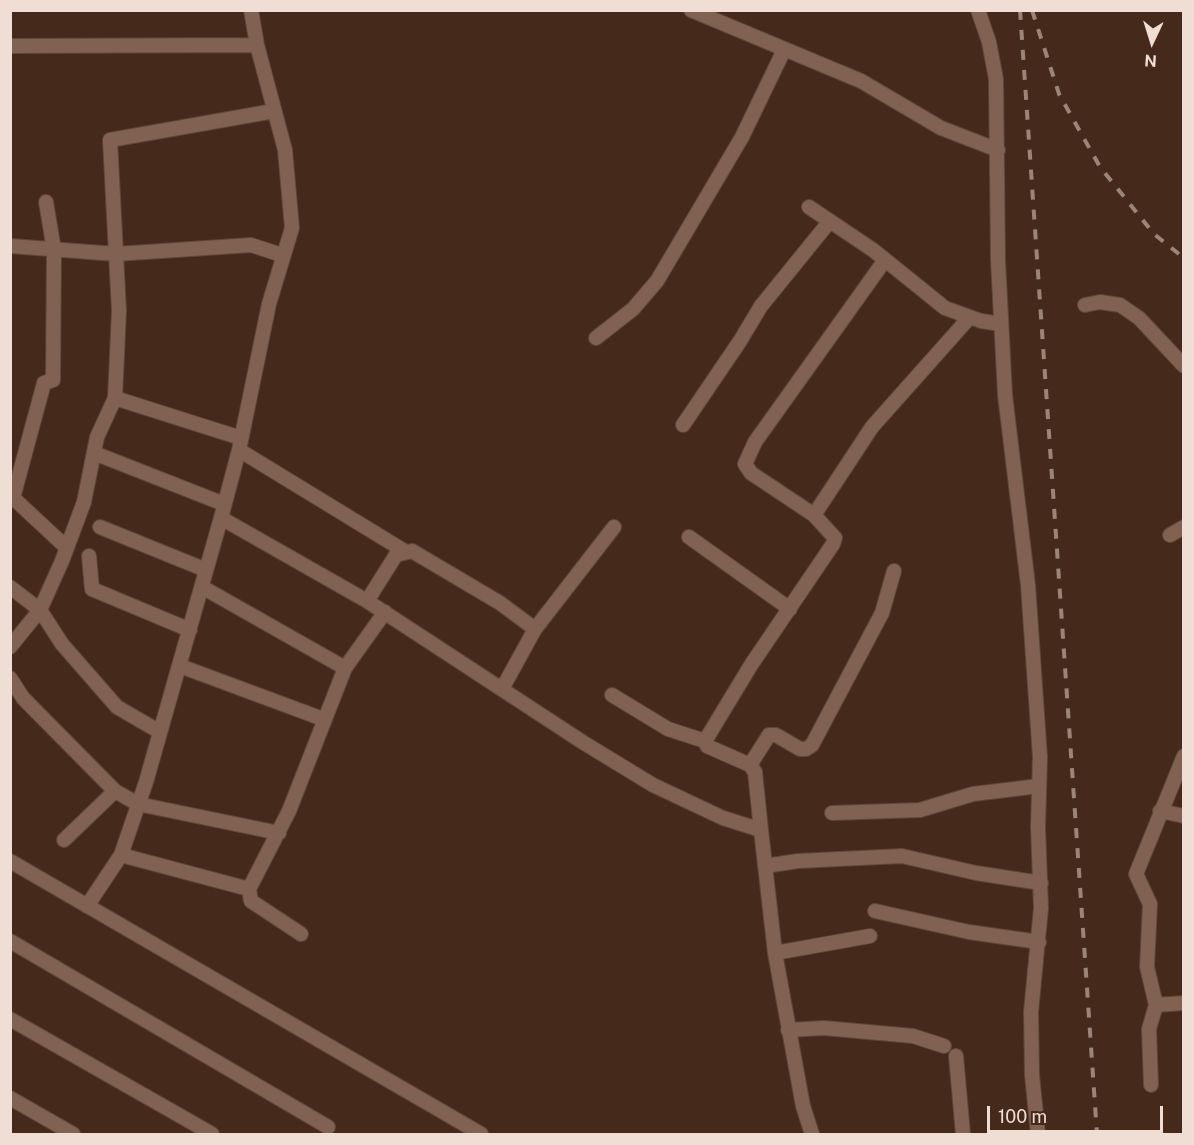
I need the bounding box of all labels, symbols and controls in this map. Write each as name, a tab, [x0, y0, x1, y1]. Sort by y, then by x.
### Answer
north arrow	[1122, 12, 1182, 72]
text: N	[1144, 51, 1158, 70]
scale bar	[990, 1094, 1166, 1132]
text: 100 m	[998, 1106, 1047, 1127]

